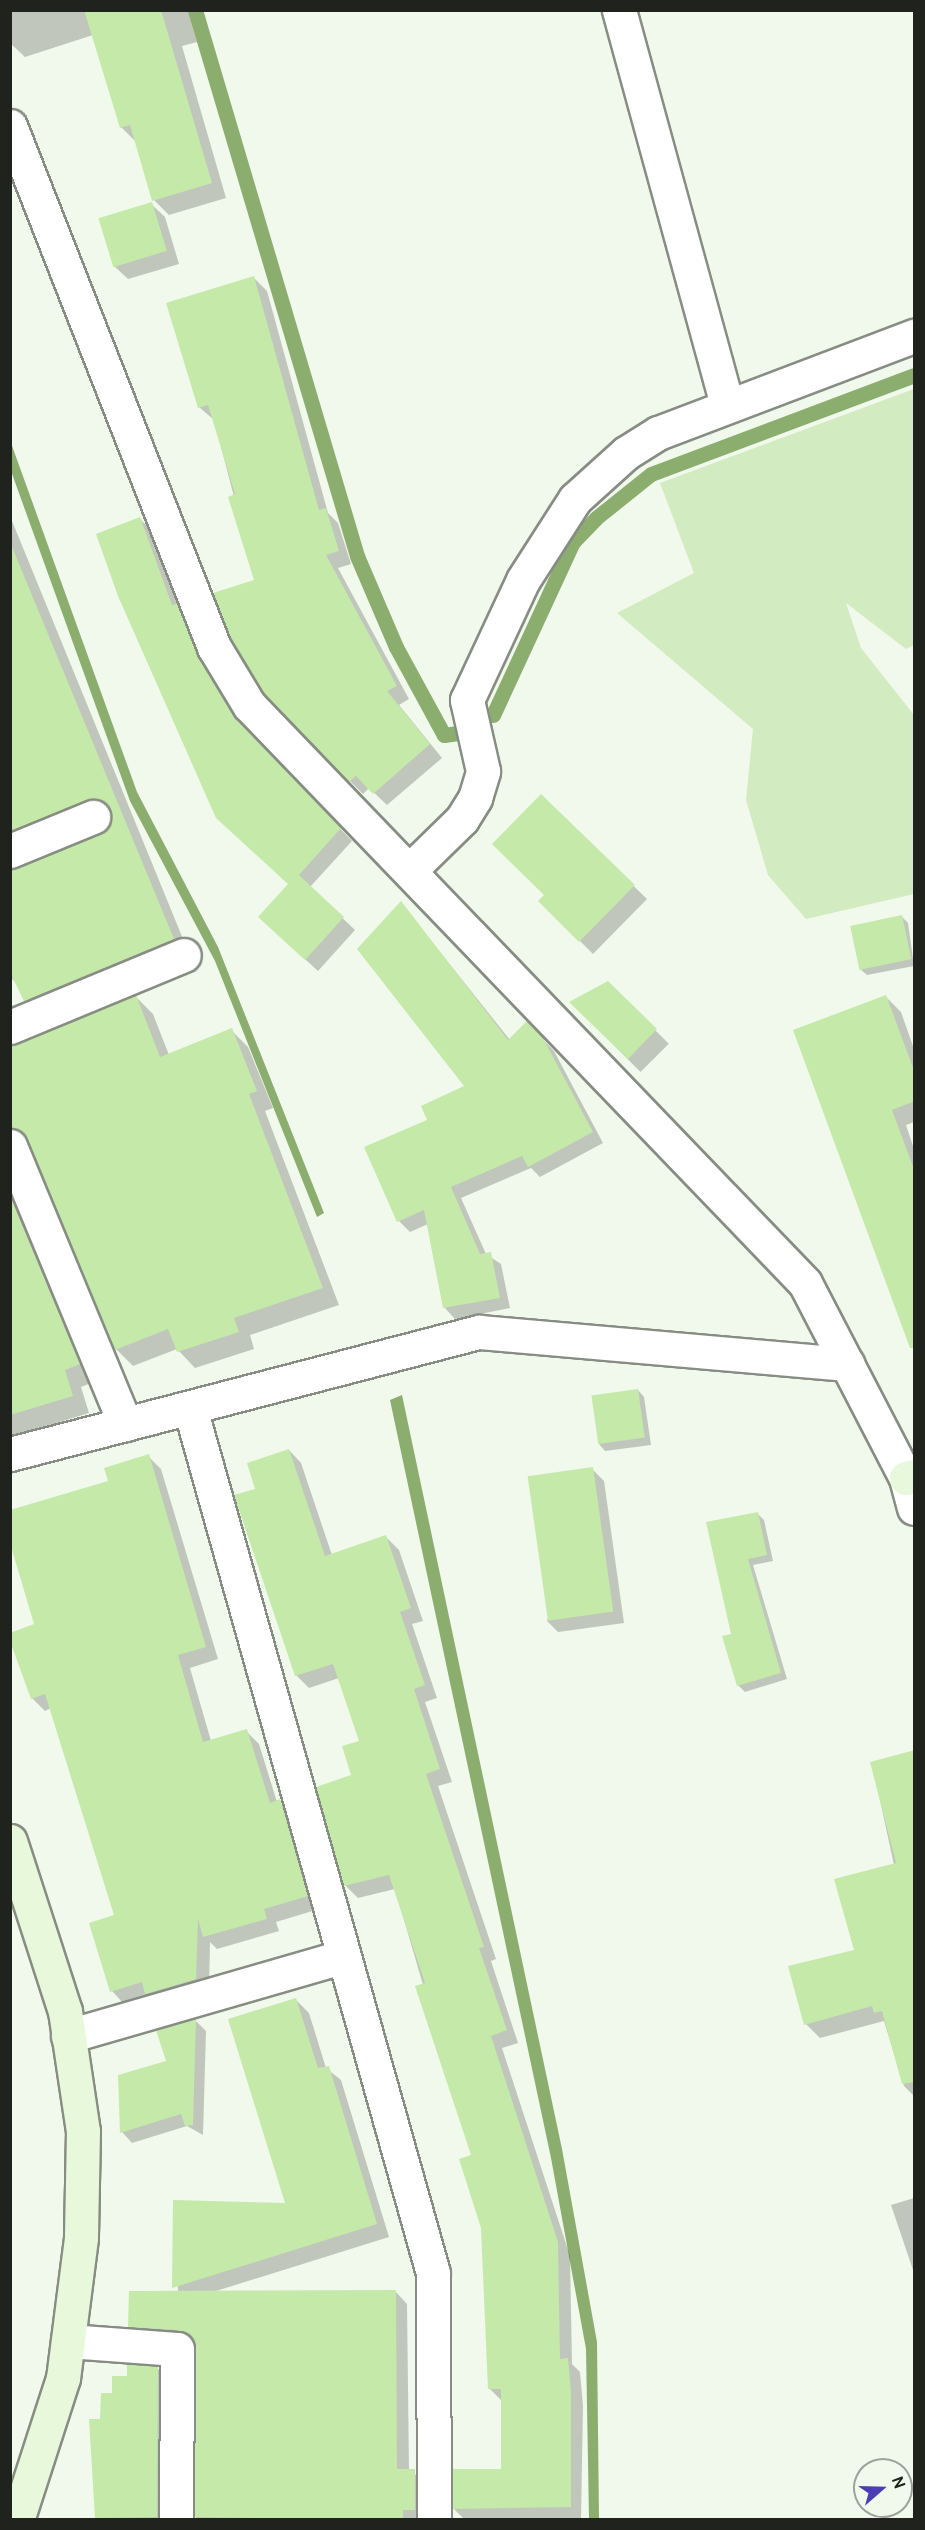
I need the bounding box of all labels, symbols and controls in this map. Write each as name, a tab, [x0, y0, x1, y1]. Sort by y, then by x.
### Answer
north arrow	[853, 2458, 913, 2518]
text: N	[888, 2474, 909, 2491]

